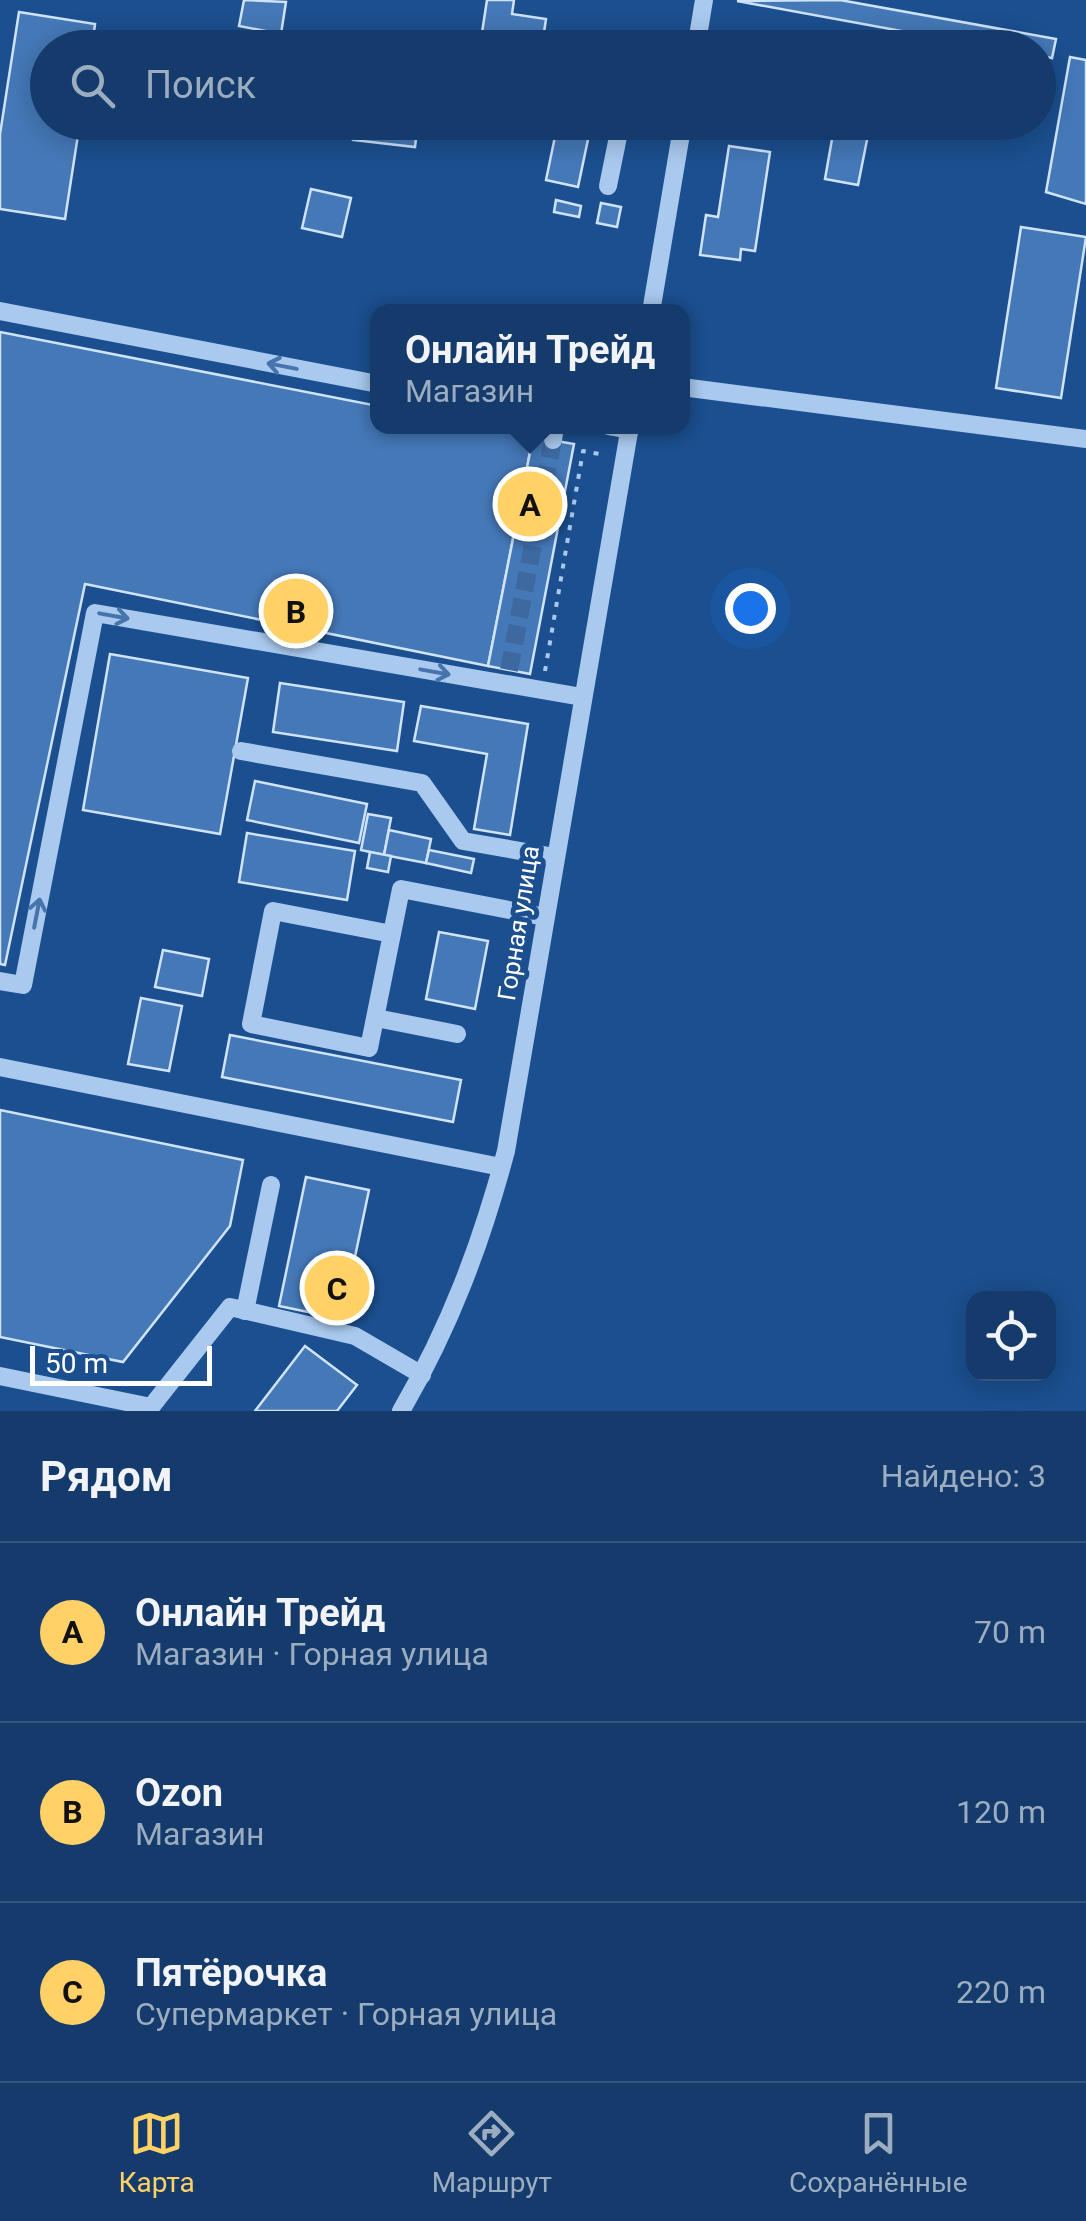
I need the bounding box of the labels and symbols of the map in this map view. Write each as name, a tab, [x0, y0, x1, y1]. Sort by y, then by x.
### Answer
one-way arrow	[267, 355, 299, 374]
pin: A	[498, 466, 562, 542]
pin: B	[264, 574, 328, 648]
your location	[725, 583, 776, 634]
one-way arrow	[98, 607, 130, 626]
one-way arrow	[418, 663, 450, 682]
street label: Горная улица	[492, 844, 545, 1003]
one-way arrow	[29, 897, 48, 929]
pin: C	[304, 1250, 370, 1326]
scale bar	[30, 1341, 212, 1386]

